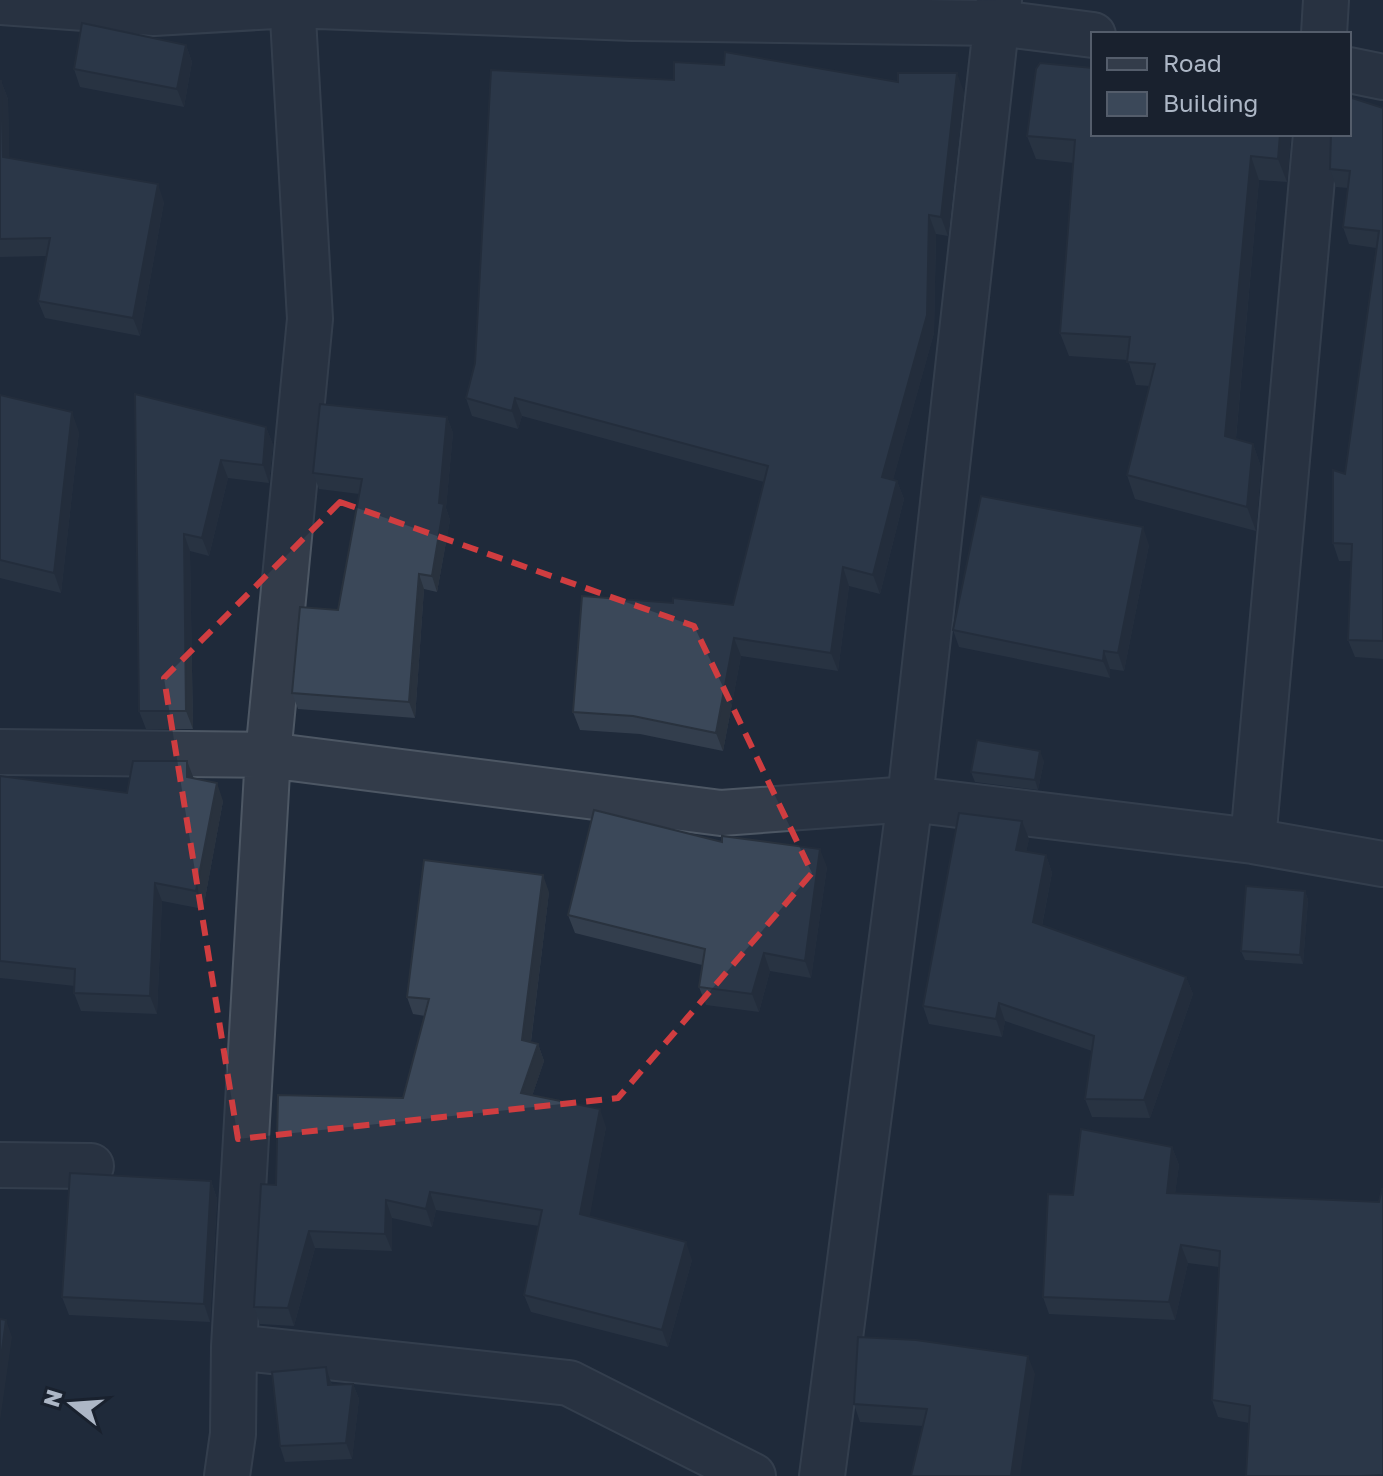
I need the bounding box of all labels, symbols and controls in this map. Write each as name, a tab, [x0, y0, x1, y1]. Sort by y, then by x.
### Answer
legend	[1091, 32, 1351, 136]
text: Road	[1163, 48, 1222, 77]
text: Building	[1163, 88, 1258, 117]
north arrow	[32, 1364, 112, 1444]
text: N	[37, 1386, 68, 1410]

